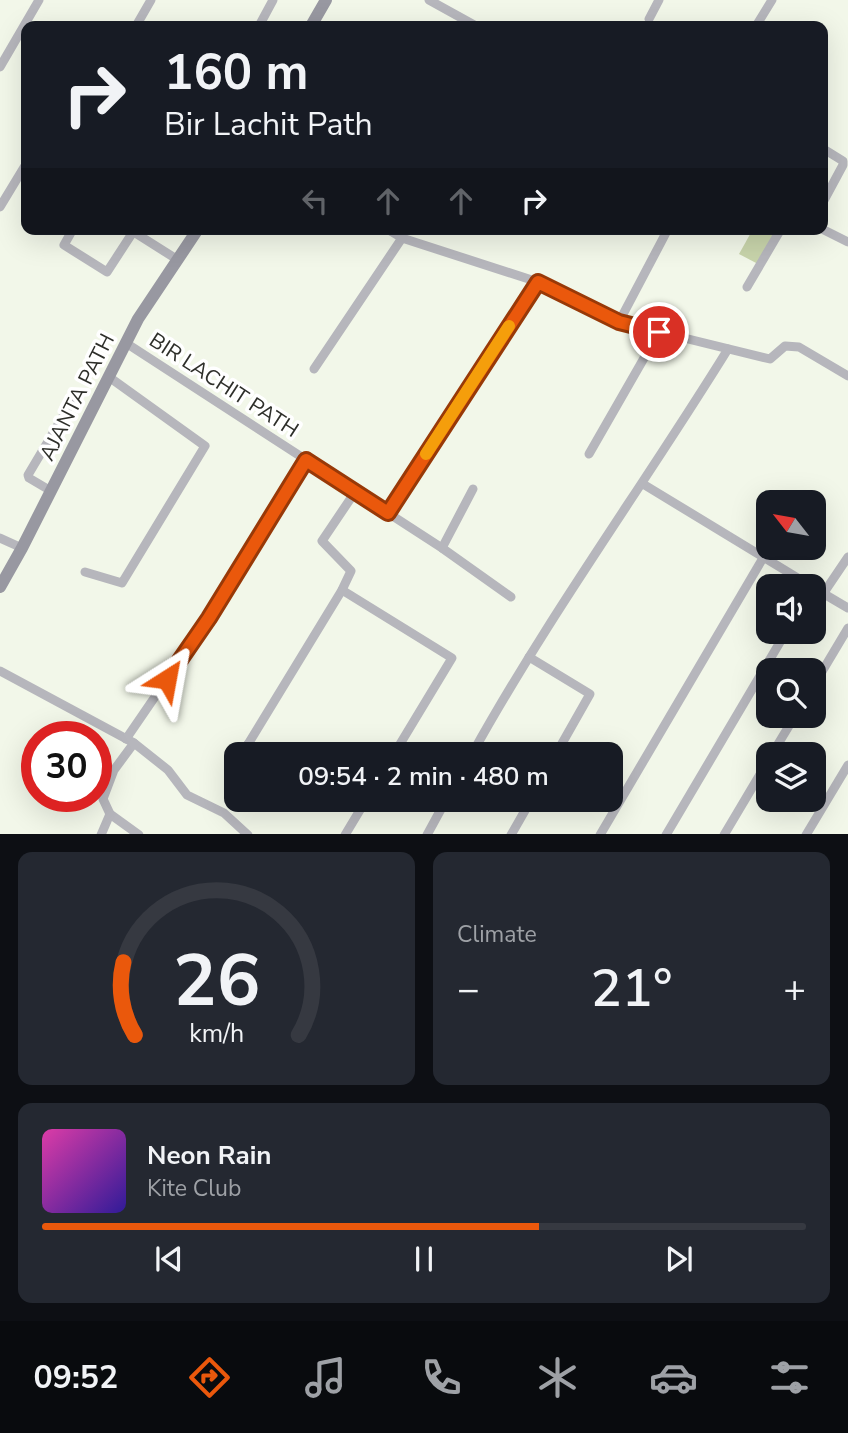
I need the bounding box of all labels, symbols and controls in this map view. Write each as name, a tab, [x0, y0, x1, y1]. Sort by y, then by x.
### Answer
text: 160 m	[164, 39, 308, 106]
icon: right	[49, 49, 140, 140]
text: Bir Lachit Path	[164, 103, 373, 146]
icon: left	[296, 182, 334, 220]
icon: ahead	[369, 182, 407, 220]
icon: ahead	[442, 182, 480, 220]
icon: right	[515, 182, 553, 220]
pin	[629, 302, 689, 362]
icon: arrive	[640, 313, 678, 351]
street label: BIR LACHIT PATH	[144, 326, 304, 444]
street label: AJANTA PATH	[33, 329, 121, 465]
north arrow	[756, 490, 826, 560]
map controls	[756, 490, 826, 812]
button: sound	[756, 574, 826, 644]
position arrow	[130, 642, 204, 716]
button: search	[756, 658, 826, 728]
speed limit sign: 30	[21, 721, 112, 812]
button: layers	[756, 742, 826, 812]
text: 09:54 · 2 min · 480 m	[298, 759, 549, 794]
text: Climate	[457, 919, 537, 950]
text: 26	[173, 931, 260, 1031]
text: 21°	[591, 953, 672, 1024]
text: −	[457, 964, 480, 1015]
text: +	[783, 964, 806, 1015]
text: km/h	[189, 1016, 244, 1050]
text: Neon Rain	[147, 1138, 272, 1173]
text: Kite Club	[147, 1173, 241, 1204]
icon: previous	[150, 1240, 188, 1278]
icon: pause	[405, 1240, 443, 1278]
icon: next	[660, 1240, 698, 1278]
icon: directions	[185, 1353, 234, 1402]
icon: music	[301, 1353, 350, 1402]
icon: phone	[417, 1353, 466, 1402]
icon: climate	[533, 1353, 582, 1402]
icon: car	[649, 1353, 698, 1402]
icon: filters	[765, 1353, 814, 1402]
text: 09:52	[34, 1356, 118, 1399]

